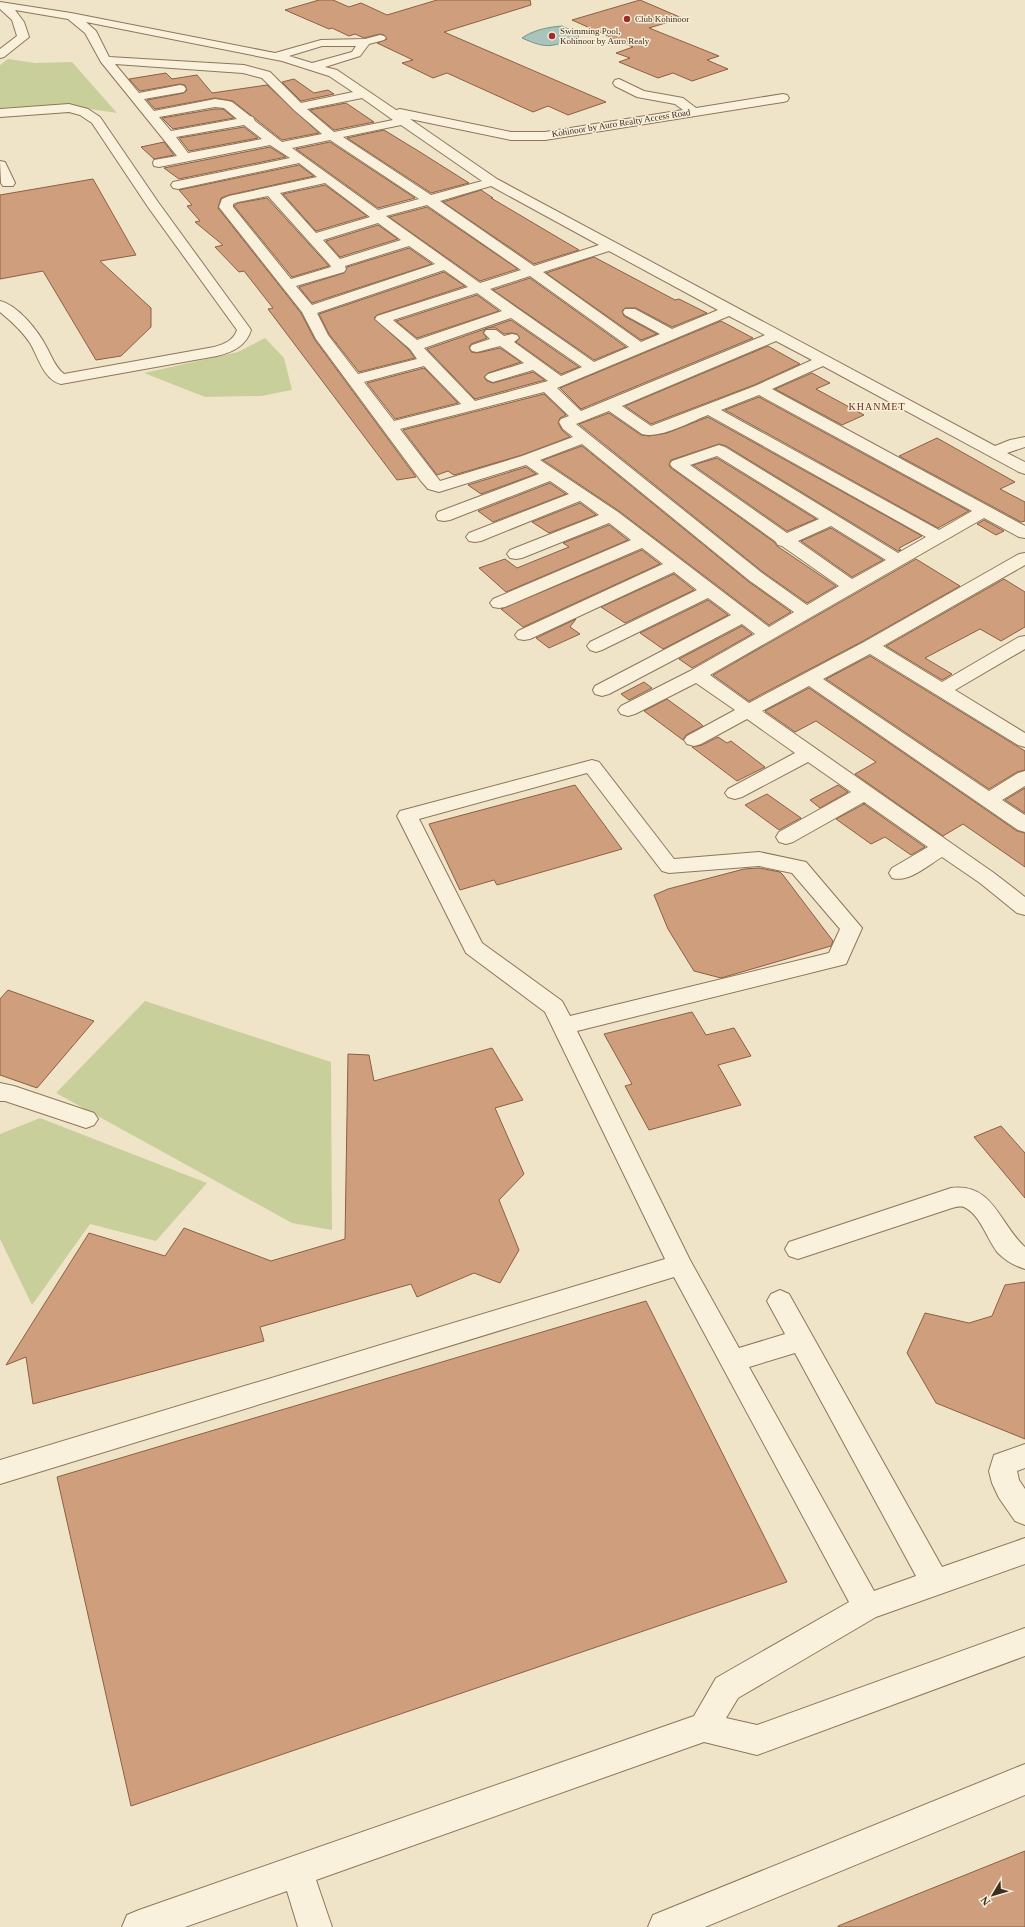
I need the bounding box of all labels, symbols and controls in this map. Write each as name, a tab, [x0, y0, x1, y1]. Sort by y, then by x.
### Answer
marker: Club Kohinoor	[622, 14, 632, 24]
place label: Club Kohinoor	[635, 14, 689, 24]
place label: Swimming Pool, Kohinoor by Auro Realy	[560, 26, 650, 46]
marker: Swimming Pool, Kohinoor by Auro Realy	[547, 31, 557, 41]
street label: Kohinoor by Auro Realty Access Road	[551, 107, 692, 139]
district label: KHANMET	[849, 401, 906, 412]
north arrow	[973, 1875, 1013, 1915]
text: N	[978, 1894, 992, 1908]

